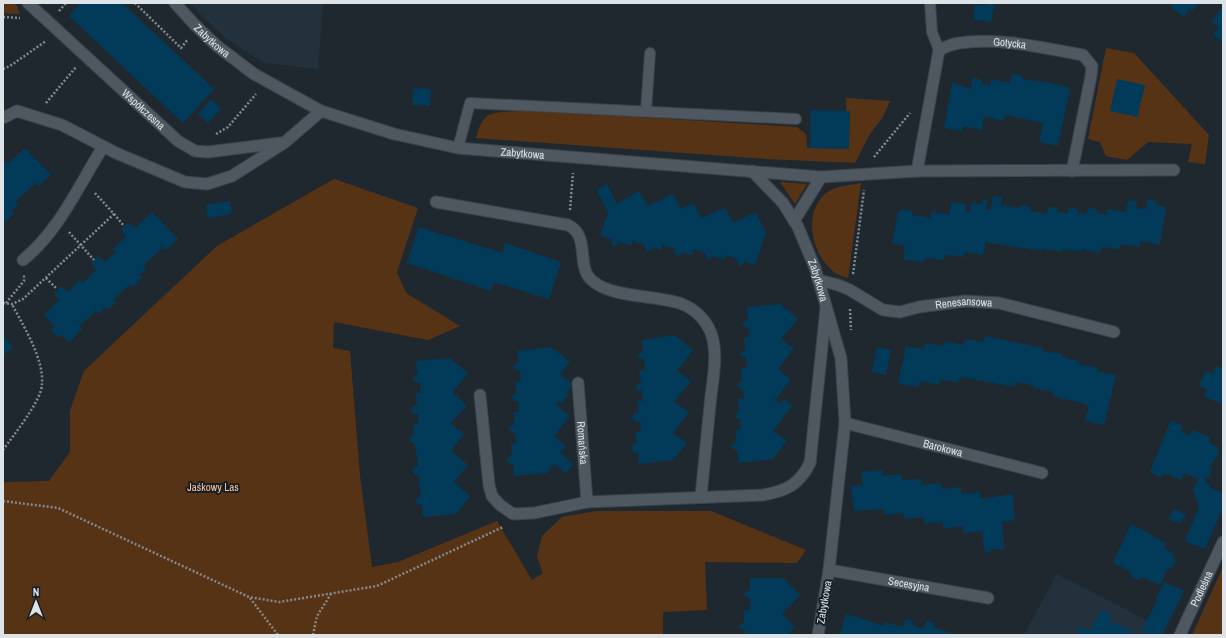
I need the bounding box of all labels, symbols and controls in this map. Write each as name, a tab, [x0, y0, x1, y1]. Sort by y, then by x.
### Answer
street label: Zabytkowa	[191, 21, 233, 60]
street label: Gotycka	[993, 34, 1027, 52]
street label: Współczesna	[119, 86, 168, 133]
street label: Zabytkowa	[500, 144, 545, 162]
street label: Zabytkowa	[805, 257, 831, 303]
street label: Renesansowa	[934, 294, 993, 312]
street label: Romańska	[574, 421, 591, 465]
street label: Barokowa	[922, 436, 964, 460]
park label: Jaśkowy Las	[187, 480, 239, 494]
street label: Podleśna	[1187, 569, 1216, 609]
street label: Secesyjna	[887, 574, 931, 595]
street label: Zabytkowa	[813, 579, 835, 625]
north arrow	[16, 582, 56, 622]
text: N	[33, 585, 39, 599]

